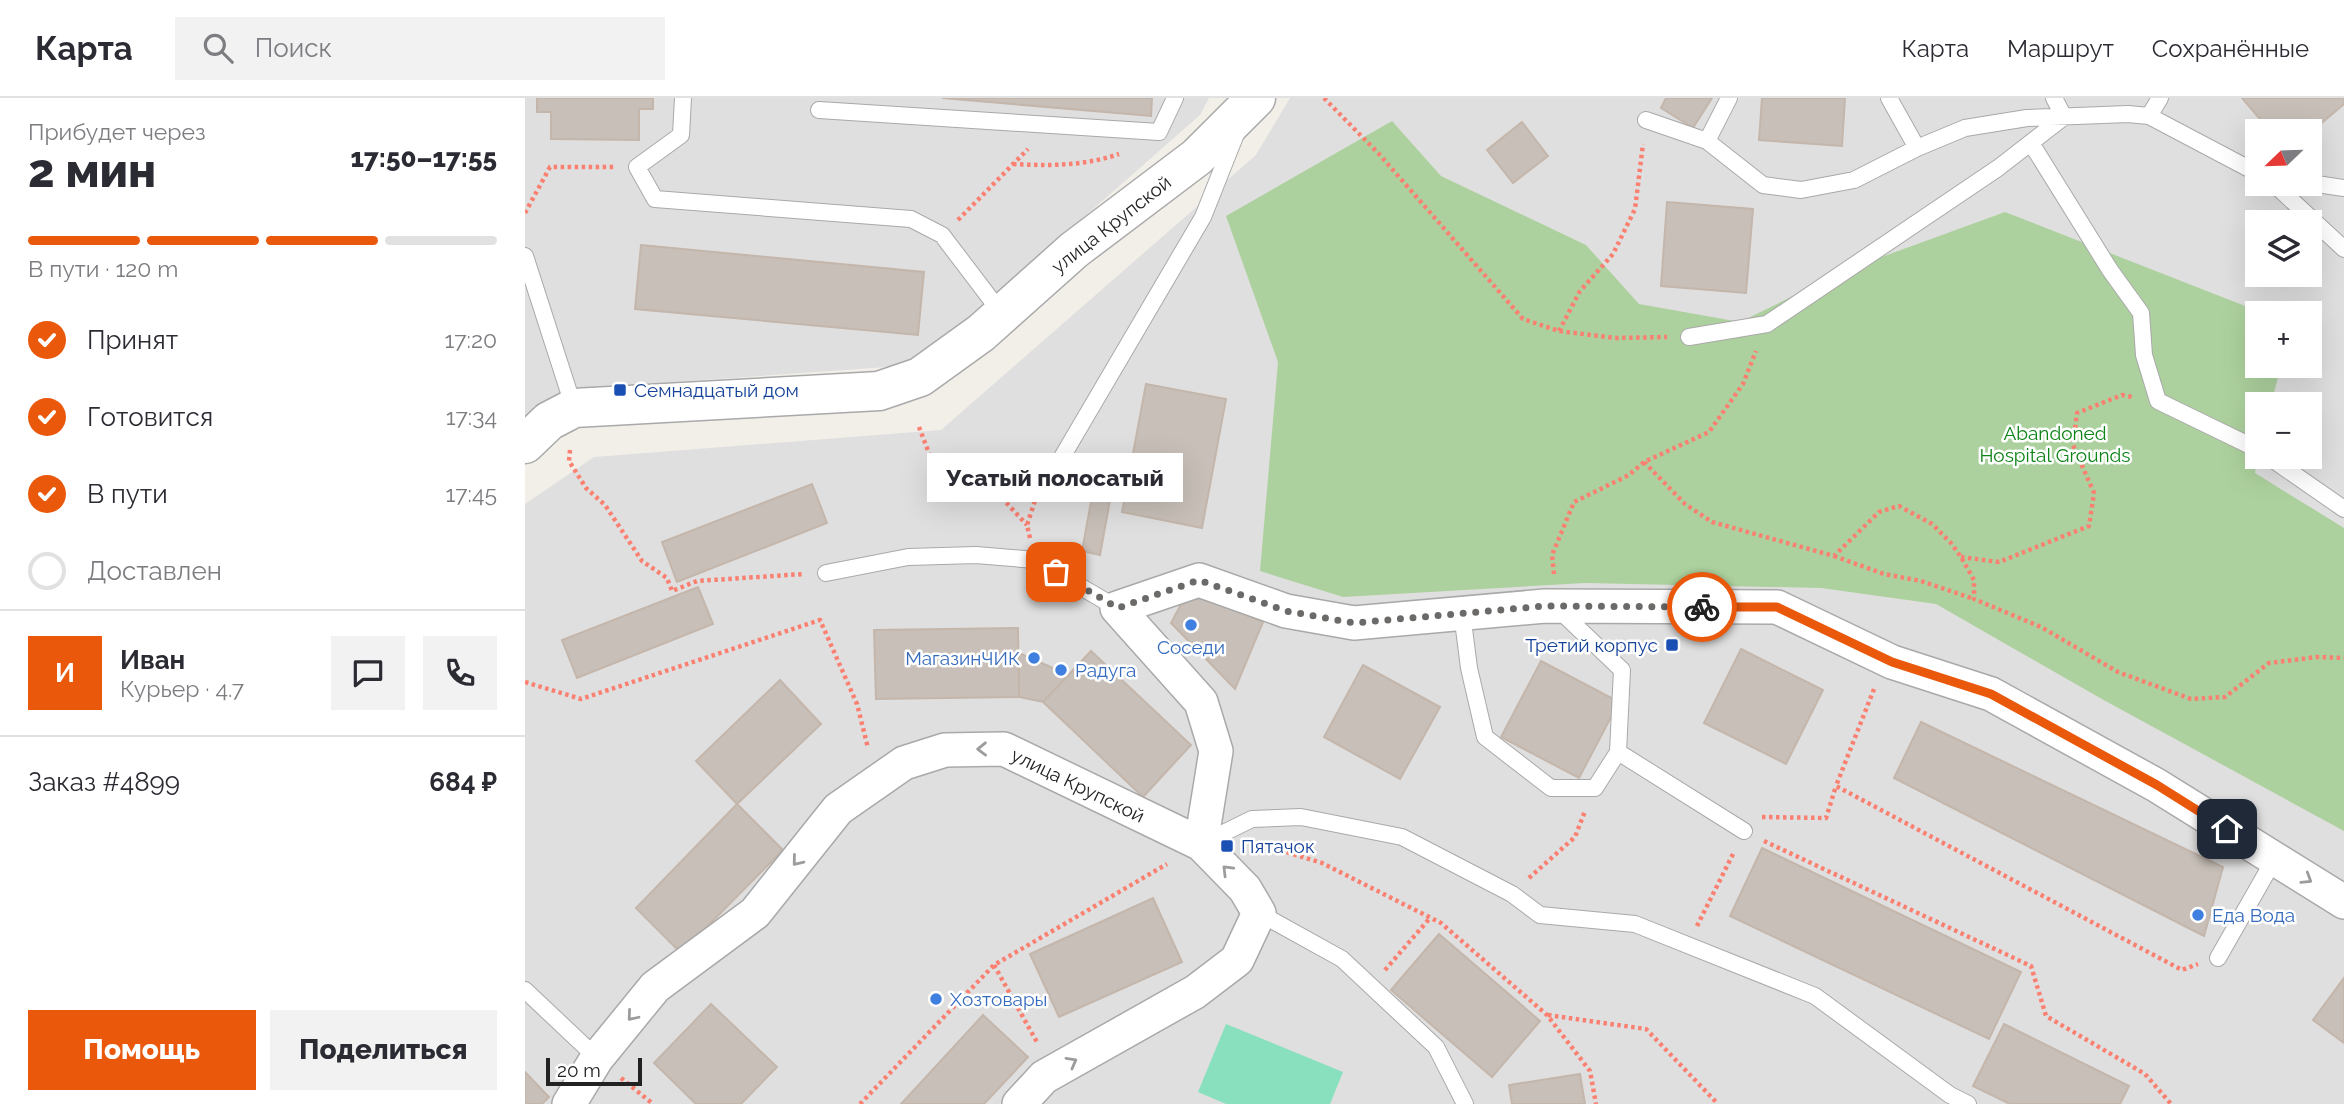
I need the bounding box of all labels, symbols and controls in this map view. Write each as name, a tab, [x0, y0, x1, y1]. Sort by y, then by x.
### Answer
search box	[175, 17, 665, 80]
text: Карта	[35, 29, 133, 68]
icon: search	[199, 29, 237, 67]
text: Поиск	[255, 33, 332, 63]
text: Карта	[1901, 34, 1969, 63]
text: Маршрут	[2007, 34, 2114, 63]
text: Сохранённые	[2152, 34, 2309, 63]
text: Прибудет через	[28, 118, 206, 145]
north arrow	[2245, 119, 2322, 196]
map controls	[2245, 119, 2322, 469]
text: 17:50–17:55	[350, 143, 497, 173]
text: 2 мин	[28, 144, 156, 198]
street label: улица Крупской	[1047, 171, 1175, 277]
button: layers	[2245, 210, 2322, 287]
text: В пути · 120 m	[28, 255, 178, 282]
button: +	[2245, 301, 2322, 378]
icon: check	[28, 321, 66, 359]
text: Принят	[87, 325, 178, 355]
text: 17:20	[445, 326, 497, 353]
place label: Семнадцатый дом	[634, 379, 799, 401]
marker: Семнадцатый дом	[612, 382, 628, 398]
button: −	[2245, 392, 2322, 469]
icon: check	[28, 398, 66, 436]
text: Готовится	[87, 402, 213, 432]
text: 17:34	[446, 403, 497, 430]
park label: Abandoned Hospital Grounds	[1980, 422, 2131, 466]
callout: Усатый полосатый	[928, 453, 1184, 502]
text: Усатый полосатый	[946, 464, 1164, 491]
icon: check	[28, 475, 66, 513]
text: В пути	[87, 479, 168, 509]
text: 17:45	[446, 480, 497, 507]
pin	[1026, 542, 1086, 602]
icon: bag	[1037, 553, 1075, 591]
text: Доставлен	[87, 556, 222, 586]
courier	[1667, 572, 1737, 642]
icon: bike	[1683, 588, 1721, 626]
marker: Соседи	[1183, 617, 1199, 633]
place label: Третий корпус	[1525, 634, 1658, 656]
button: chat	[331, 636, 405, 710]
button: phone	[423, 636, 497, 710]
place label: Соседи	[1157, 636, 1225, 658]
marker: Третий корпус	[1664, 637, 1680, 653]
text: Иван	[120, 645, 185, 675]
place label: МагазинЧИК	[905, 647, 1020, 669]
marker: МагазинЧИК	[1026, 650, 1042, 666]
text: И	[55, 658, 75, 688]
place label: Радуга	[1075, 659, 1136, 681]
marker: Радуга	[1053, 662, 1069, 678]
text: Курьер · 4.7	[120, 675, 244, 702]
one-way arrow	[977, 741, 987, 757]
street label: улица Крупской	[1008, 743, 1148, 827]
text: Заказ #4899	[28, 767, 180, 797]
text: 684 ₽	[429, 767, 497, 797]
pin	[2197, 799, 2257, 859]
icon: home	[2208, 810, 2246, 848]
place label: Пятачок	[1241, 835, 1315, 857]
marker: Пятачок	[1219, 838, 1235, 854]
one-way arrow	[792, 854, 805, 866]
one-way arrow	[1222, 865, 1235, 878]
one-way arrow	[2299, 870, 2312, 883]
place label: Еда Вода	[2212, 904, 2295, 926]
marker: Еда Вода	[2190, 907, 2206, 923]
place label: Хозтовары	[950, 988, 1048, 1010]
marker: Хозтовары	[928, 991, 944, 1007]
one-way arrow	[628, 1007, 640, 1020]
button: Помощь	[28, 1010, 256, 1090]
button: Поделиться	[270, 1010, 497, 1090]
scale bar	[546, 1055, 642, 1087]
one-way arrow	[1064, 1057, 1077, 1070]
text: 20 m	[557, 1059, 601, 1081]

